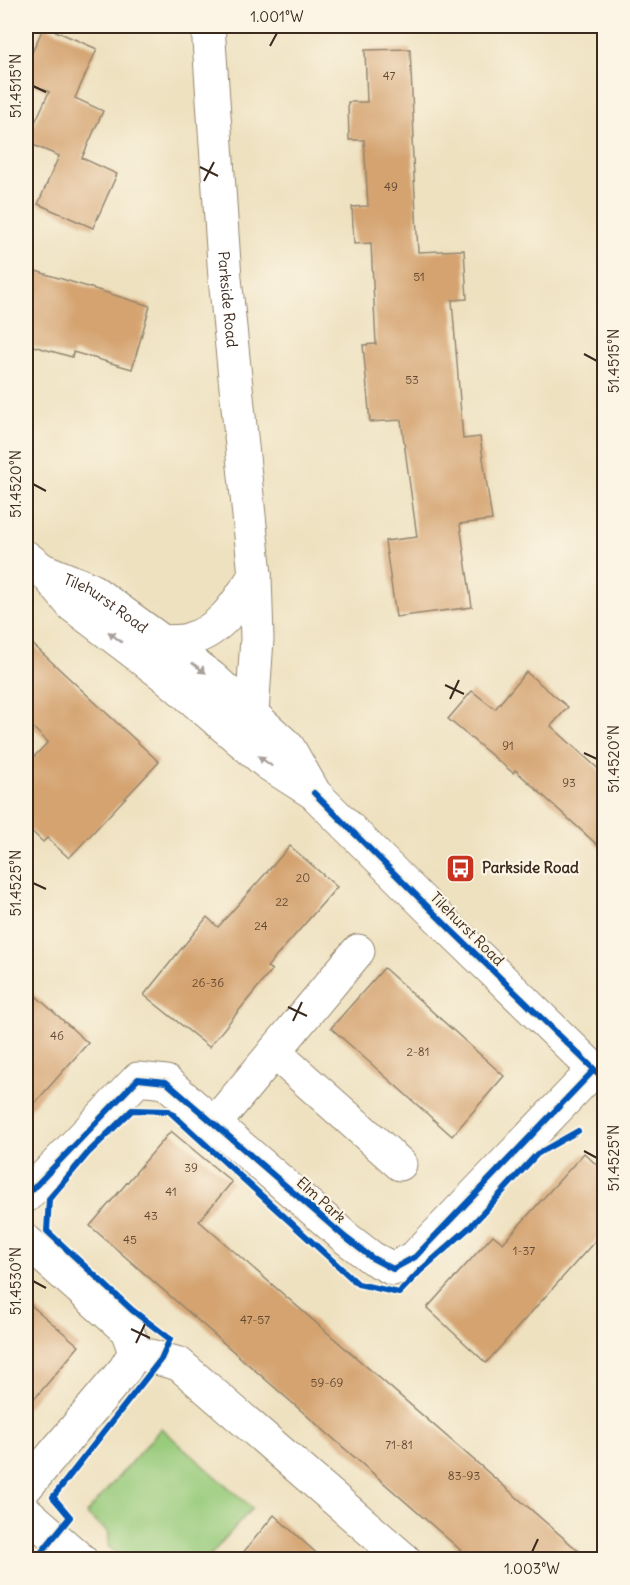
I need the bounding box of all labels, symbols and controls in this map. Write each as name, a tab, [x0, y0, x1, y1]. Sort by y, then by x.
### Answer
text: 1.001°W	[250, 7, 304, 26]
text: 51.4515°N	[6, 54, 25, 118]
house number: 47	[383, 68, 395, 83]
house number: 49	[384, 179, 398, 194]
street label: Parkside Road	[214, 250, 242, 349]
house number: 51	[413, 269, 425, 284]
text: 51.4515°N	[604, 329, 623, 393]
house number: 53	[405, 372, 419, 387]
text: 51.4520°N	[6, 450, 25, 518]
street label: Tilehurst Road	[61, 569, 152, 637]
one-way arrow	[107, 632, 122, 644]
one-way arrow	[192, 662, 207, 674]
text: 51.4520°N	[604, 725, 623, 793]
house number: 91	[502, 738, 514, 753]
one-way arrow	[258, 756, 273, 768]
house number: 93	[562, 775, 576, 790]
text: 51.4525°N	[6, 850, 25, 916]
bus stop icon: Parkside Road	[445, 852, 477, 884]
place label: Parkside Road	[482, 858, 579, 877]
house number: 20	[296, 870, 310, 885]
street label: Tilehurst Road	[426, 888, 508, 970]
house number: 22	[275, 894, 289, 909]
house number: 24	[254, 918, 268, 933]
house number: 26-36	[192, 975, 224, 990]
house number: 46	[50, 1028, 64, 1043]
house number: 2-81	[407, 1044, 429, 1059]
text: 51.4525°N	[604, 1125, 623, 1191]
house number: 39	[184, 1160, 198, 1175]
street label: Elm Park	[293, 1173, 350, 1227]
house number: 41	[165, 1184, 177, 1199]
house number: 43	[144, 1208, 158, 1223]
house number: 45	[123, 1232, 137, 1247]
house number: 1-37	[513, 1243, 535, 1258]
text: 51.4530°N	[6, 1247, 25, 1315]
house number: 47-57	[240, 1312, 270, 1327]
house number: 59-69	[311, 1375, 343, 1390]
house number: 71-81	[385, 1437, 413, 1452]
house number: 83-93	[448, 1468, 480, 1483]
text: 1.003°W	[504, 1559, 560, 1578]

